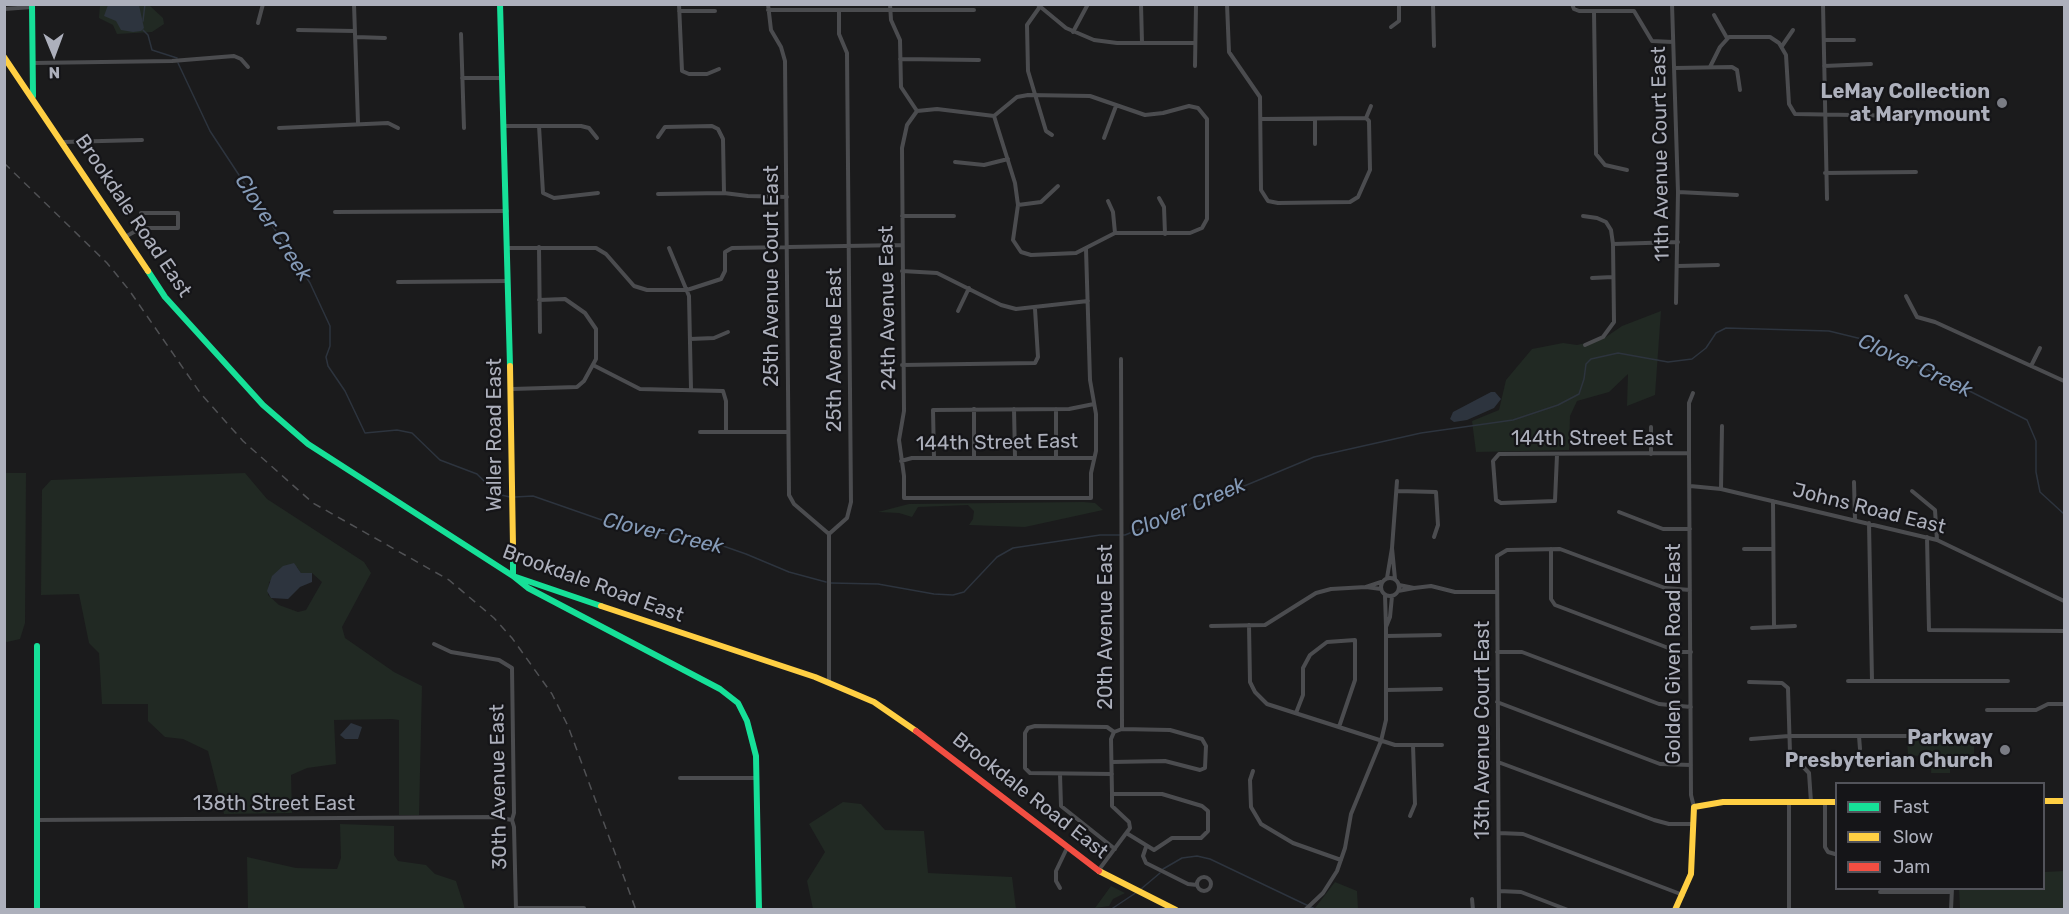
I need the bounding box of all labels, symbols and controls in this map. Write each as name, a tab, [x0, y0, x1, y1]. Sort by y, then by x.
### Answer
north arrow	[24, 24, 84, 84]
street label: 11th Avenue Court East	[1647, 46, 1675, 262]
text: N	[48, 63, 60, 82]
place label: LeMay Collection at Marymount	[1821, 80, 1990, 127]
marker: LeMay Collection at Marymount	[1995, 96, 2009, 110]
street label: Brookdale Road East	[70, 130, 196, 302]
street label: 25th Avenue Court East	[760, 165, 784, 387]
water label: Clover Creek	[229, 170, 317, 286]
street label: 24th Avenue East	[875, 225, 901, 391]
street label: 25th Avenue East	[823, 268, 847, 432]
water label: Clover Creek	[1854, 329, 1976, 403]
street label: Waller Road East	[483, 358, 507, 512]
street label: 144th Street East	[1511, 427, 1673, 451]
street label: 144th Street East	[916, 430, 1078, 456]
water label: Clover Creek	[1126, 472, 1250, 544]
street label: Johns Road East	[1790, 478, 1948, 540]
water label: Clover Creek	[600, 508, 726, 560]
street label: Brookdale Road East	[499, 540, 687, 628]
street label: 20th Avenue East	[1094, 544, 1118, 710]
street label: Golden Given Road East	[1662, 544, 1686, 764]
street label: 13th Avenue Court East	[1471, 621, 1495, 839]
street label: 30th Avenue East	[486, 704, 512, 870]
place label: Parkway Presbyterian Church	[1785, 726, 1993, 773]
street label: Brookdale Road East	[947, 728, 1113, 864]
marker: Parkway Presbyterian Church	[1998, 743, 2012, 757]
legend	[1835, 782, 2045, 890]
street label: 138th Street East	[193, 792, 355, 816]
text: Fast	[1893, 796, 1929, 818]
text: Slow	[1893, 826, 1933, 848]
text: Jam	[1893, 856, 1930, 878]

